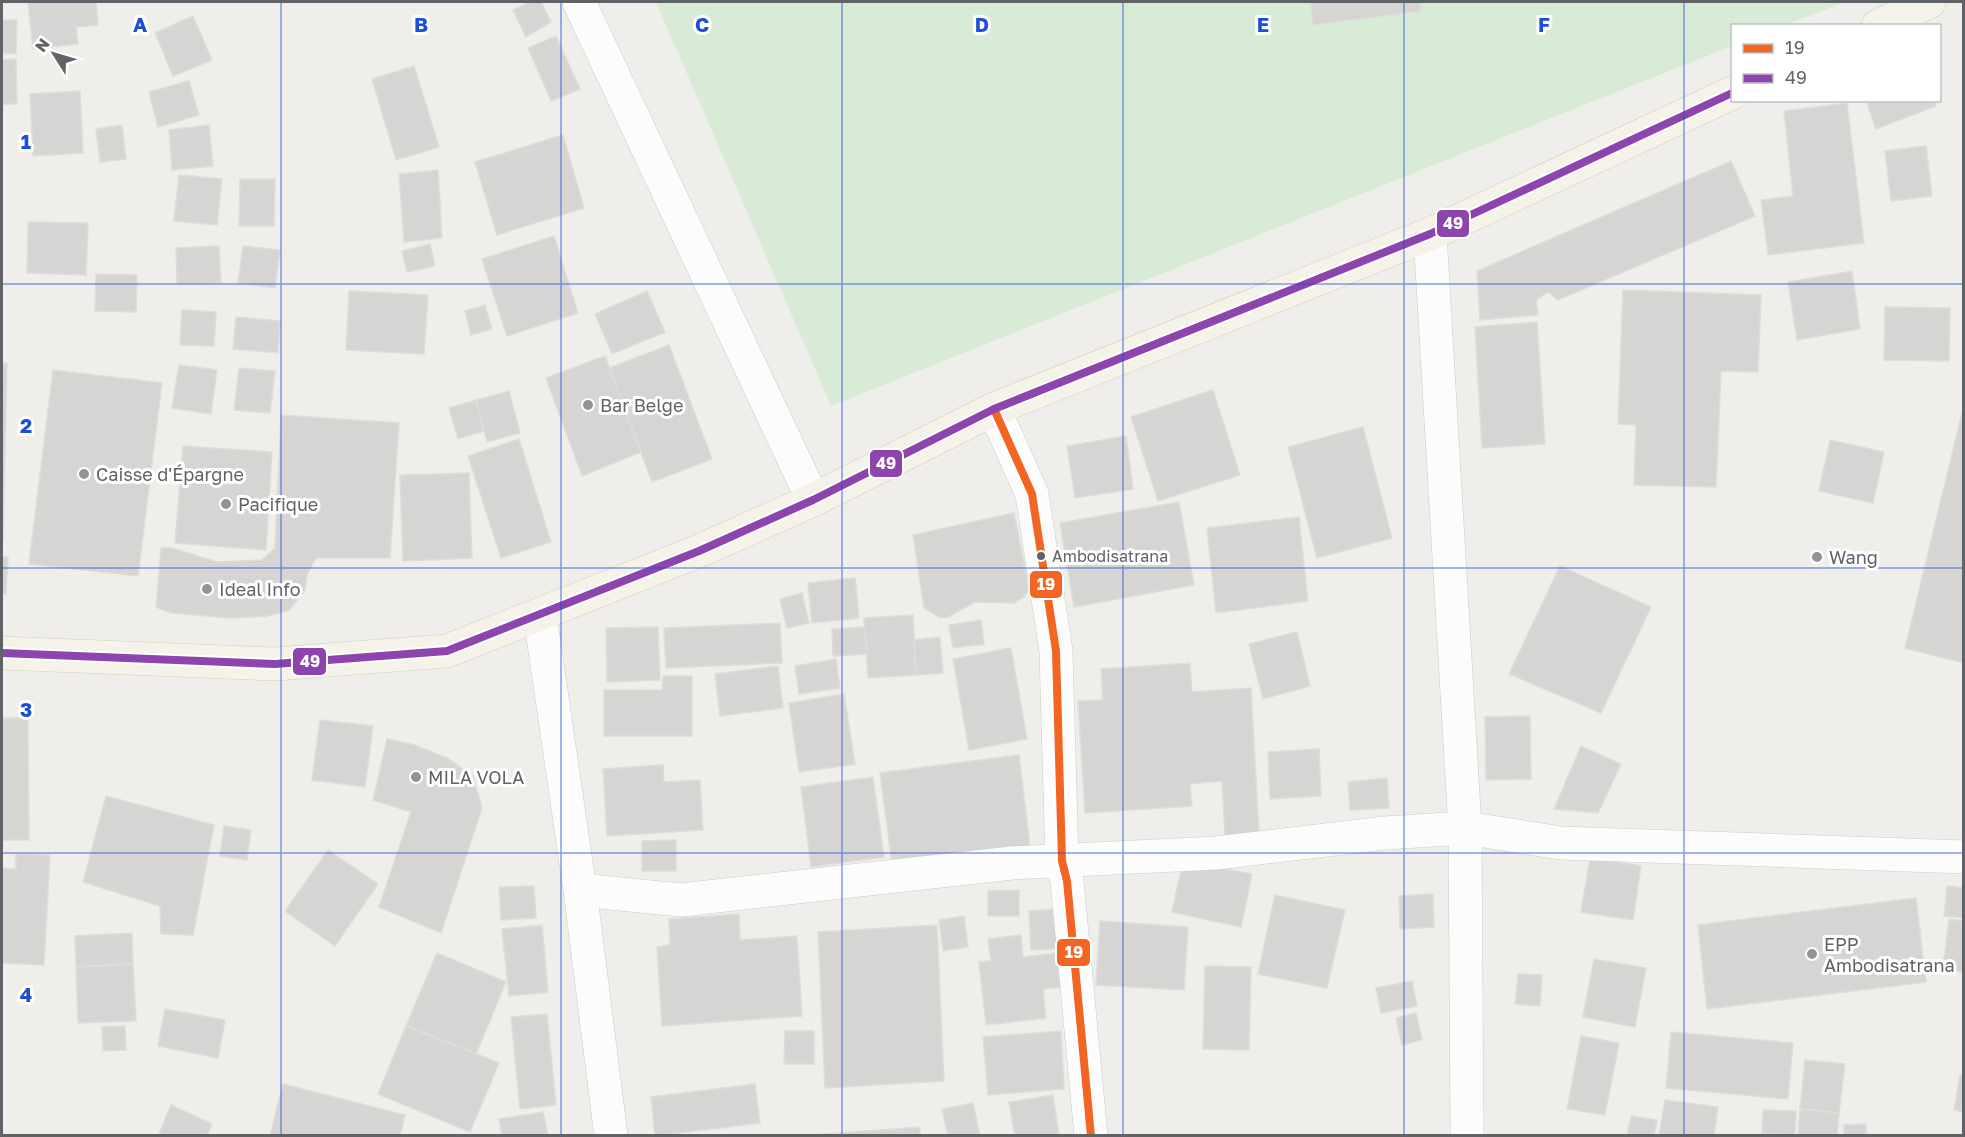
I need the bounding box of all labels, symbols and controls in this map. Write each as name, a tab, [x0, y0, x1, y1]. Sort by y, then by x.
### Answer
text: A	[133, 12, 147, 36]
text: B	[414, 12, 428, 36]
text: C	[695, 12, 709, 36]
text: D	[975, 12, 989, 36]
text: E	[1257, 12, 1269, 36]
text: F	[1538, 12, 1550, 36]
north arrow	[24, 24, 84, 84]
legend	[1731, 24, 1941, 102]
text: N	[30, 34, 54, 56]
text: 19	[1785, 36, 1805, 58]
text: 49	[1785, 66, 1807, 88]
text: 1	[21, 129, 31, 153]
line badge: 49	[1436, 209, 1470, 238]
text: 49	[1443, 213, 1463, 233]
place label: Bar Belge	[600, 394, 683, 416]
marker: Bar Belge	[581, 398, 595, 412]
text: 2	[20, 413, 32, 437]
line badge: 49	[869, 449, 903, 478]
text: 49	[876, 453, 896, 473]
place label: Caisse d'Épargne	[96, 463, 244, 485]
marker: Caisse d'Épargne	[77, 467, 91, 481]
place label: Pacifique	[238, 493, 318, 515]
marker: Pacifique	[219, 497, 233, 511]
place label: Ambodisatrana	[1052, 546, 1168, 566]
place label: Wang	[1829, 546, 1878, 568]
marker: Ambodisatrana	[1035, 550, 1047, 562]
marker: Wang	[1810, 550, 1824, 564]
line badge: 19	[1029, 570, 1063, 599]
text: 19	[1037, 574, 1055, 594]
place label: Ideal Info	[219, 578, 301, 600]
marker: Ideal Info	[200, 582, 214, 596]
line badge: 49	[292, 647, 327, 676]
text: 49	[300, 651, 320, 671]
text: 3	[20, 697, 32, 721]
place label: MILA VOLA	[428, 766, 524, 788]
marker: MILA VOLA	[409, 770, 423, 784]
place label: EPP Ambodisatrana	[1824, 933, 1955, 976]
line badge: 19	[1056, 938, 1091, 967]
text: 19	[1065, 942, 1083, 962]
marker: EPP Ambodisatrana	[1805, 947, 1819, 961]
text: 4	[20, 982, 32, 1006]

